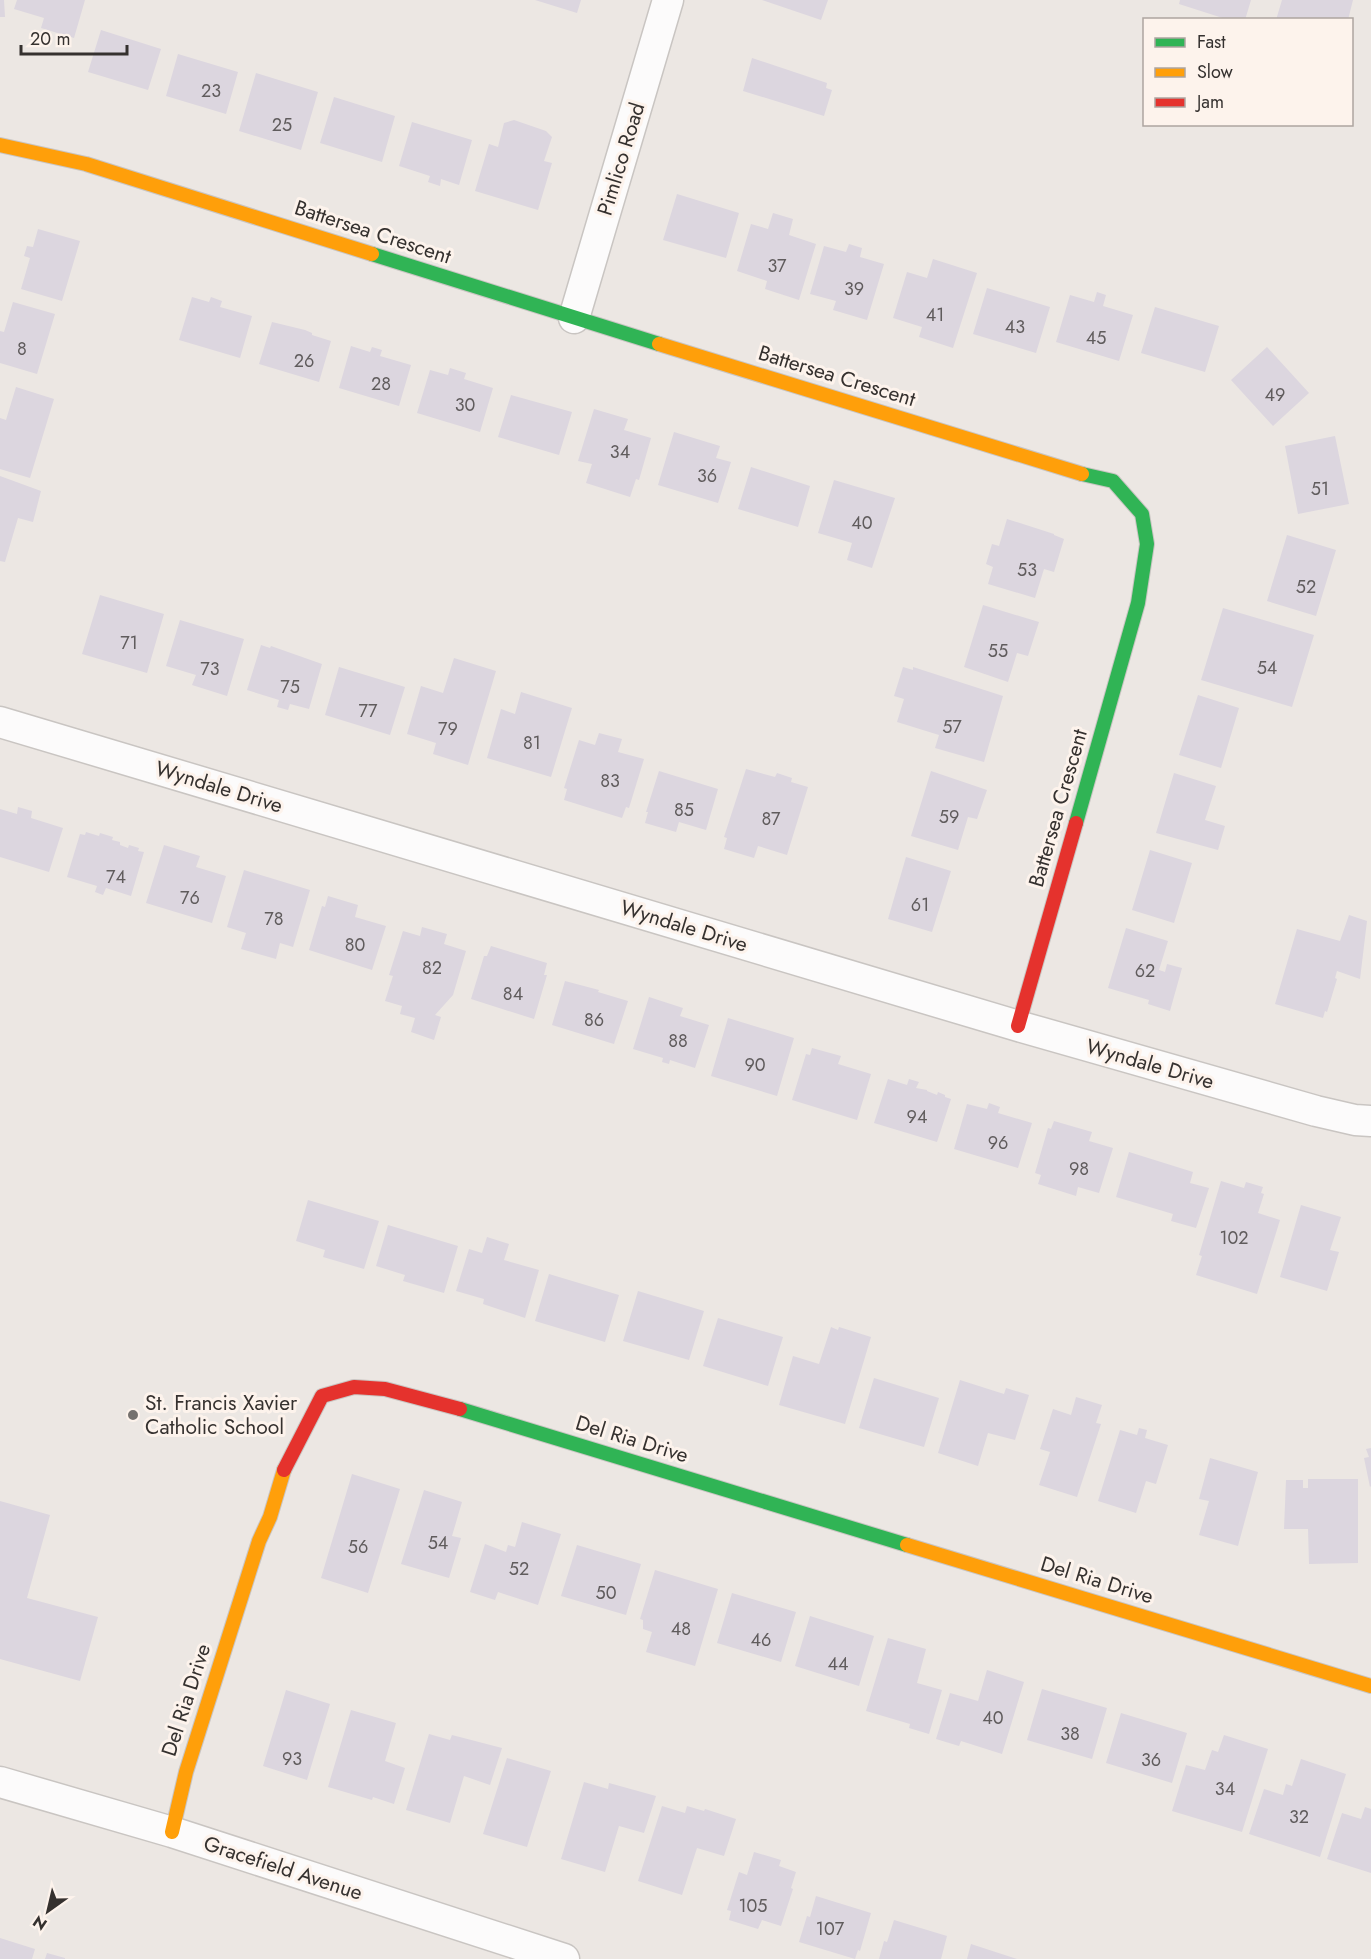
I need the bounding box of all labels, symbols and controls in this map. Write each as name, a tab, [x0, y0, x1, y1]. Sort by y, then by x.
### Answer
scale bar	[21, 18, 128, 56]
legend	[1143, 18, 1353, 126]
text: 20 m	[30, 26, 70, 52]
text: Fast	[1197, 29, 1226, 55]
text: Slow	[1197, 59, 1234, 85]
house number: 23	[201, 78, 221, 104]
text: Jam	[1195, 89, 1224, 115]
street label: Pimlico Road	[590, 99, 652, 219]
house number: 25	[272, 112, 292, 138]
street label: Battersea Crescent	[291, 193, 455, 271]
house number: 37	[767, 253, 787, 279]
house number: 39	[844, 276, 864, 302]
house number: 41	[926, 302, 944, 328]
house number: 43	[1005, 314, 1025, 340]
house number: 45	[1086, 325, 1106, 351]
house number: 8	[17, 336, 27, 362]
street label: Battersea Crescent	[755, 338, 919, 414]
house number: 26	[294, 348, 314, 374]
house number: 28	[371, 371, 391, 397]
house number: 49	[1265, 382, 1285, 408]
house number: 30	[455, 392, 476, 418]
house number: 34	[610, 439, 630, 465]
house number: 36	[697, 463, 717, 489]
house number: 51	[1311, 476, 1329, 502]
house number: 40	[851, 510, 873, 536]
house number: 53	[1017, 557, 1037, 583]
house number: 52	[1296, 574, 1316, 600]
house number: 71	[120, 630, 138, 656]
house number: 55	[988, 638, 1008, 664]
house number: 54	[1257, 655, 1277, 681]
house number: 73	[200, 656, 220, 682]
house number: 75	[280, 674, 300, 700]
house number: 77	[359, 698, 378, 724]
house number: 57	[942, 714, 962, 740]
house number: 79	[438, 716, 458, 742]
street label: Battersea Crescent	[1021, 725, 1095, 891]
house number: 81	[523, 730, 541, 756]
street label: Wyndale Drive	[152, 753, 287, 821]
house number: 83	[600, 768, 620, 794]
house number: 85	[674, 797, 694, 823]
house number: 59	[939, 804, 959, 830]
house number: 87	[761, 806, 781, 832]
house number: 74	[106, 864, 126, 890]
house number: 76	[180, 885, 200, 911]
street label: Wyndale Drive	[617, 892, 752, 960]
house number: 61	[911, 892, 929, 918]
house number: 78	[264, 906, 284, 932]
house number: 80	[345, 932, 366, 958]
house number: 82	[422, 955, 442, 981]
house number: 62	[1135, 958, 1155, 984]
house number: 84	[503, 981, 523, 1007]
house number: 86	[584, 1007, 604, 1033]
house number: 88	[668, 1028, 688, 1054]
street label: Wyndale Drive	[1083, 1031, 1218, 1097]
house number: 90	[744, 1052, 766, 1078]
house number: 94	[907, 1104, 927, 1130]
house number: 96	[988, 1130, 1008, 1156]
house number: 98	[1069, 1156, 1089, 1182]
house number: 102	[1219, 1225, 1249, 1251]
place label: St. Francis Xavier Catholic School	[145, 1388, 298, 1442]
marker: St. Francis Xavier Catholic School	[126, 1408, 140, 1422]
street label: Del Ria Drive	[572, 1408, 692, 1470]
house number: 54	[428, 1530, 448, 1556]
house number: 56	[348, 1534, 368, 1560]
street label: Del Ria Drive	[1037, 1549, 1157, 1611]
house number: 52	[509, 1556, 529, 1582]
house number: 50	[596, 1580, 617, 1606]
house number: 48	[671, 1616, 691, 1642]
house number: 46	[751, 1627, 771, 1653]
street label: Del Ria Drive	[154, 1640, 218, 1760]
house number: 44	[828, 1651, 849, 1677]
house number: 40	[982, 1705, 1004, 1731]
house number: 38	[1060, 1721, 1080, 1747]
house number: 93	[282, 1746, 302, 1772]
house number: 36	[1141, 1747, 1161, 1773]
house number: 34	[1215, 1776, 1235, 1802]
house number: 32	[1289, 1804, 1309, 1830]
street label: Gracefield Avenue	[200, 1828, 366, 1908]
north arrow	[18, 1881, 78, 1941]
house number: 105	[738, 1893, 768, 1919]
text: N	[28, 1910, 52, 1936]
house number: 107	[816, 1916, 845, 1942]

